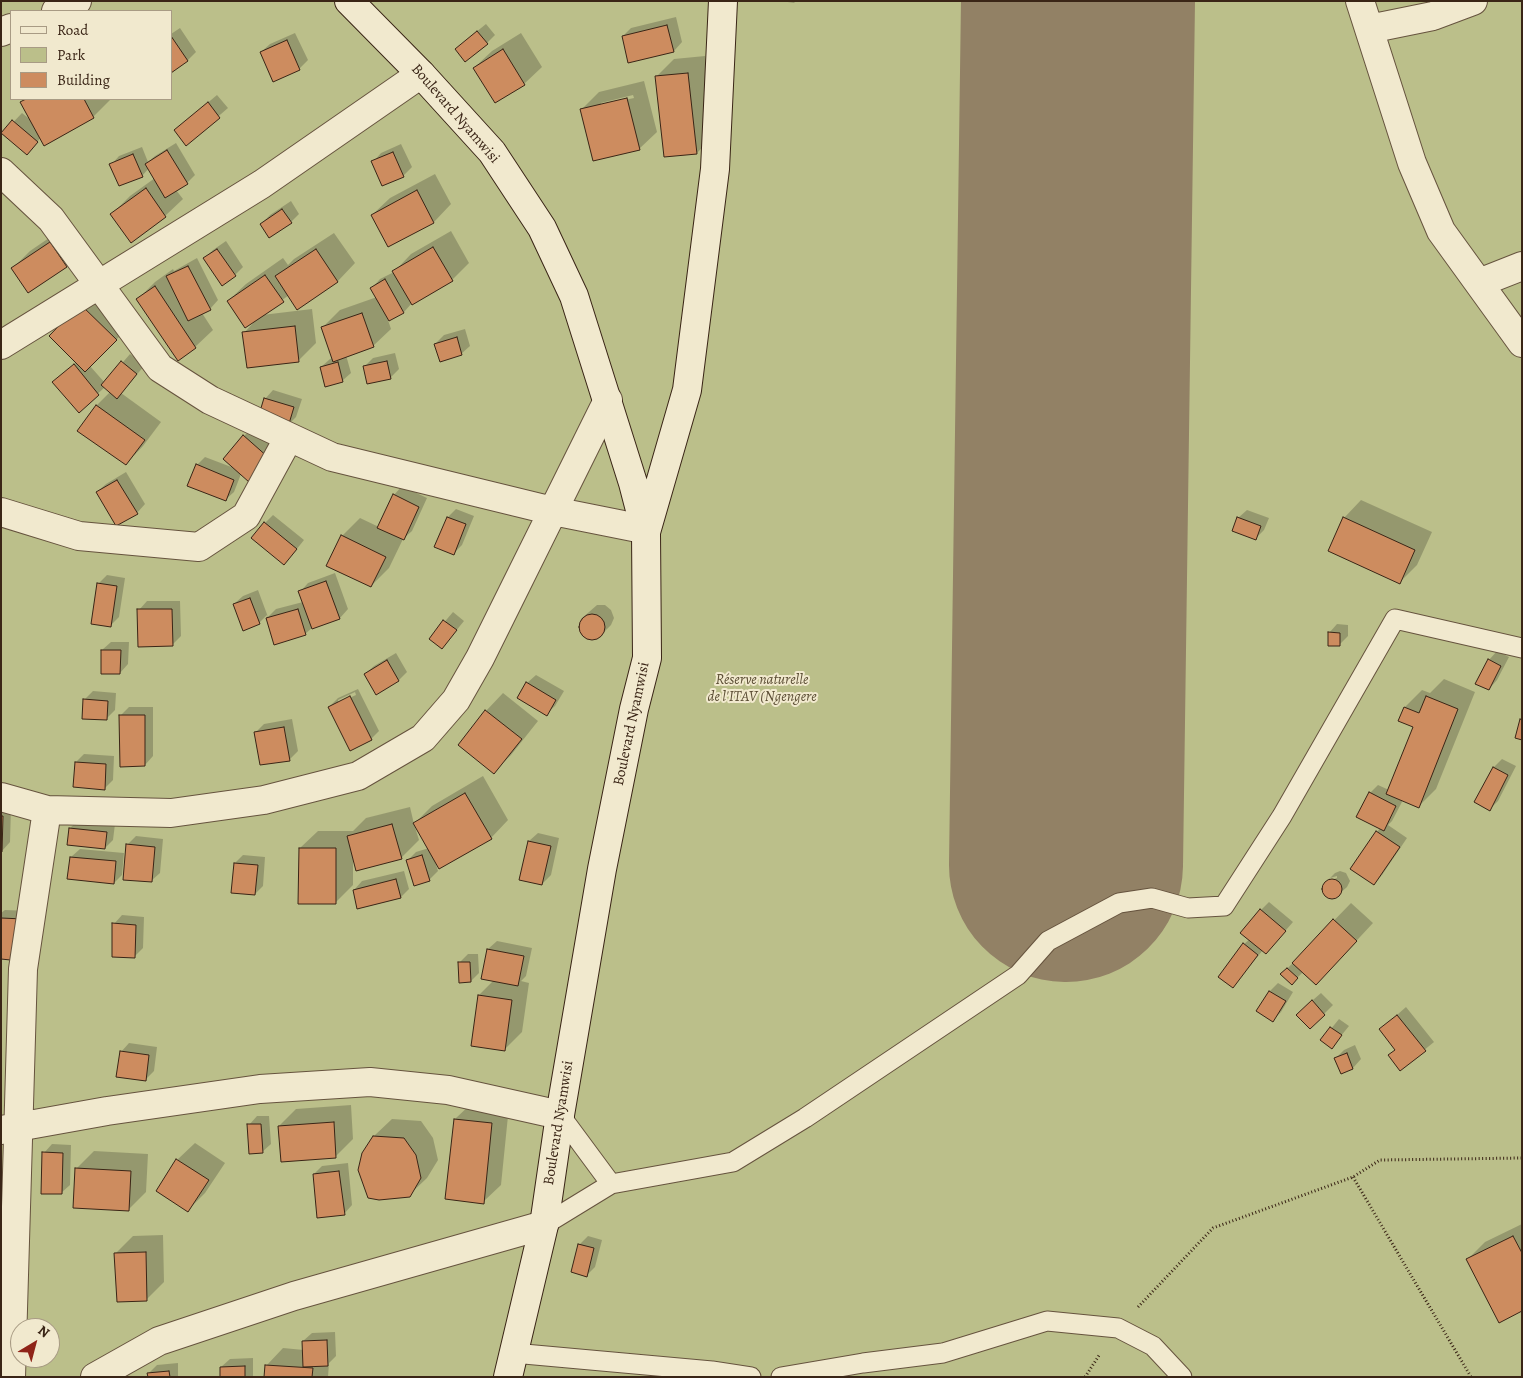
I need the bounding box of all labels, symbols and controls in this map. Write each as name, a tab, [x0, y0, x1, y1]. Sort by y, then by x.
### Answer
legend	[10, 10, 172, 100]
text: Road	[57, 20, 88, 40]
text: Park	[57, 45, 85, 65]
street label: Boulevard Nyamwisi	[407, 61, 503, 167]
text: Building	[57, 70, 110, 90]
street label: Boulevard Nyamwisi	[610, 661, 654, 787]
park label: Réserve naturelle de l'ITAV (Ngengere	[707, 671, 817, 706]
street label: Boulevard Nyamwisi	[540, 1059, 578, 1187]
north arrow	[10, 1318, 60, 1368]
text: N	[34, 1321, 54, 1342]

